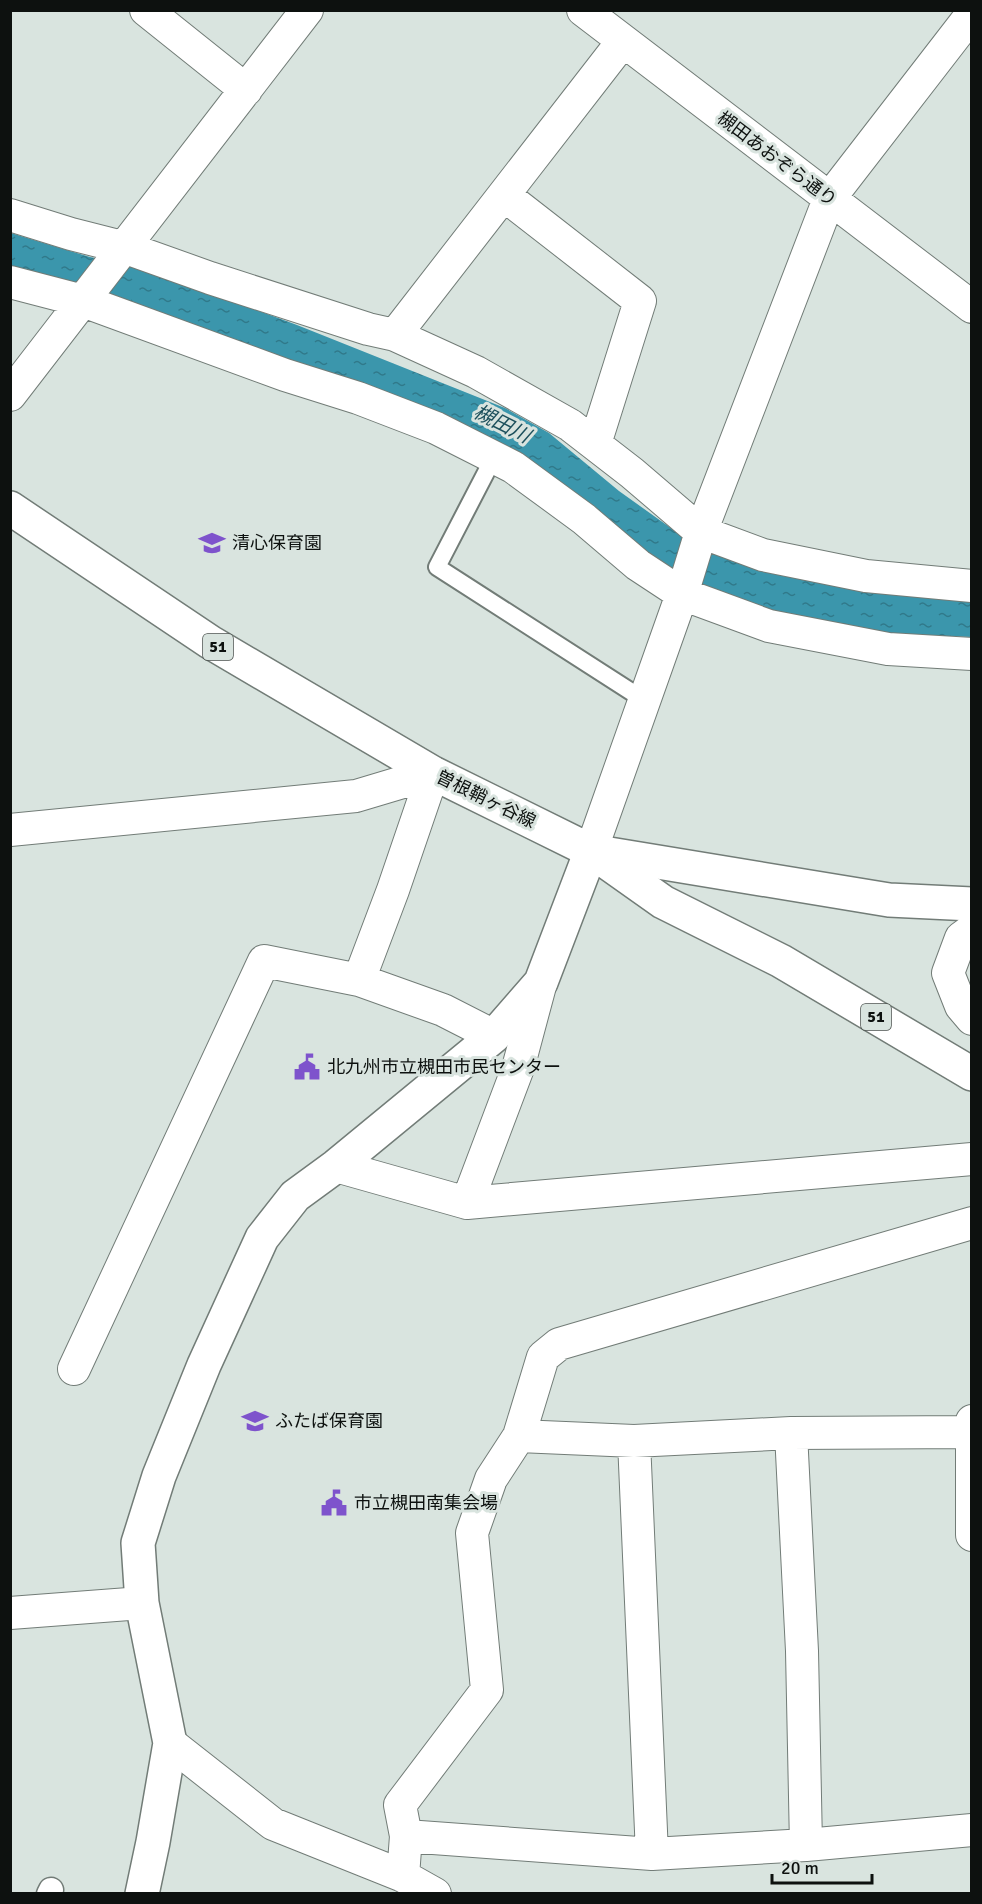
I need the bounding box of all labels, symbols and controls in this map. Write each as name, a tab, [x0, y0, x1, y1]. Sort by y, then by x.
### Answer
street label: 槻田あおぞら通り	[713, 107, 841, 211]
water label: 槻田川	[470, 399, 536, 450]
school or university icon: 清心保育園	[197, 528, 227, 558]
place label: 清心保育園	[232, 532, 322, 554]
road number: 51	[203, 634, 233, 660]
street label: 曽根鞘ヶ谷線	[433, 765, 539, 833]
road number: 51	[861, 1004, 891, 1030]
public building icon: 北九州市立槻田市民センター	[292, 1052, 322, 1082]
place label: 北九州市立槻田市民センター	[327, 1056, 561, 1078]
school or university icon: ふたば保育園	[240, 1406, 270, 1436]
place label: ふたば保育園	[275, 1410, 383, 1432]
public building icon: 市立槻田南集会場	[319, 1488, 349, 1518]
place label: 市立槻田南集会場	[354, 1492, 498, 1514]
scale bar	[772, 1847, 872, 1885]
text: 20 m	[781, 1857, 819, 1879]

